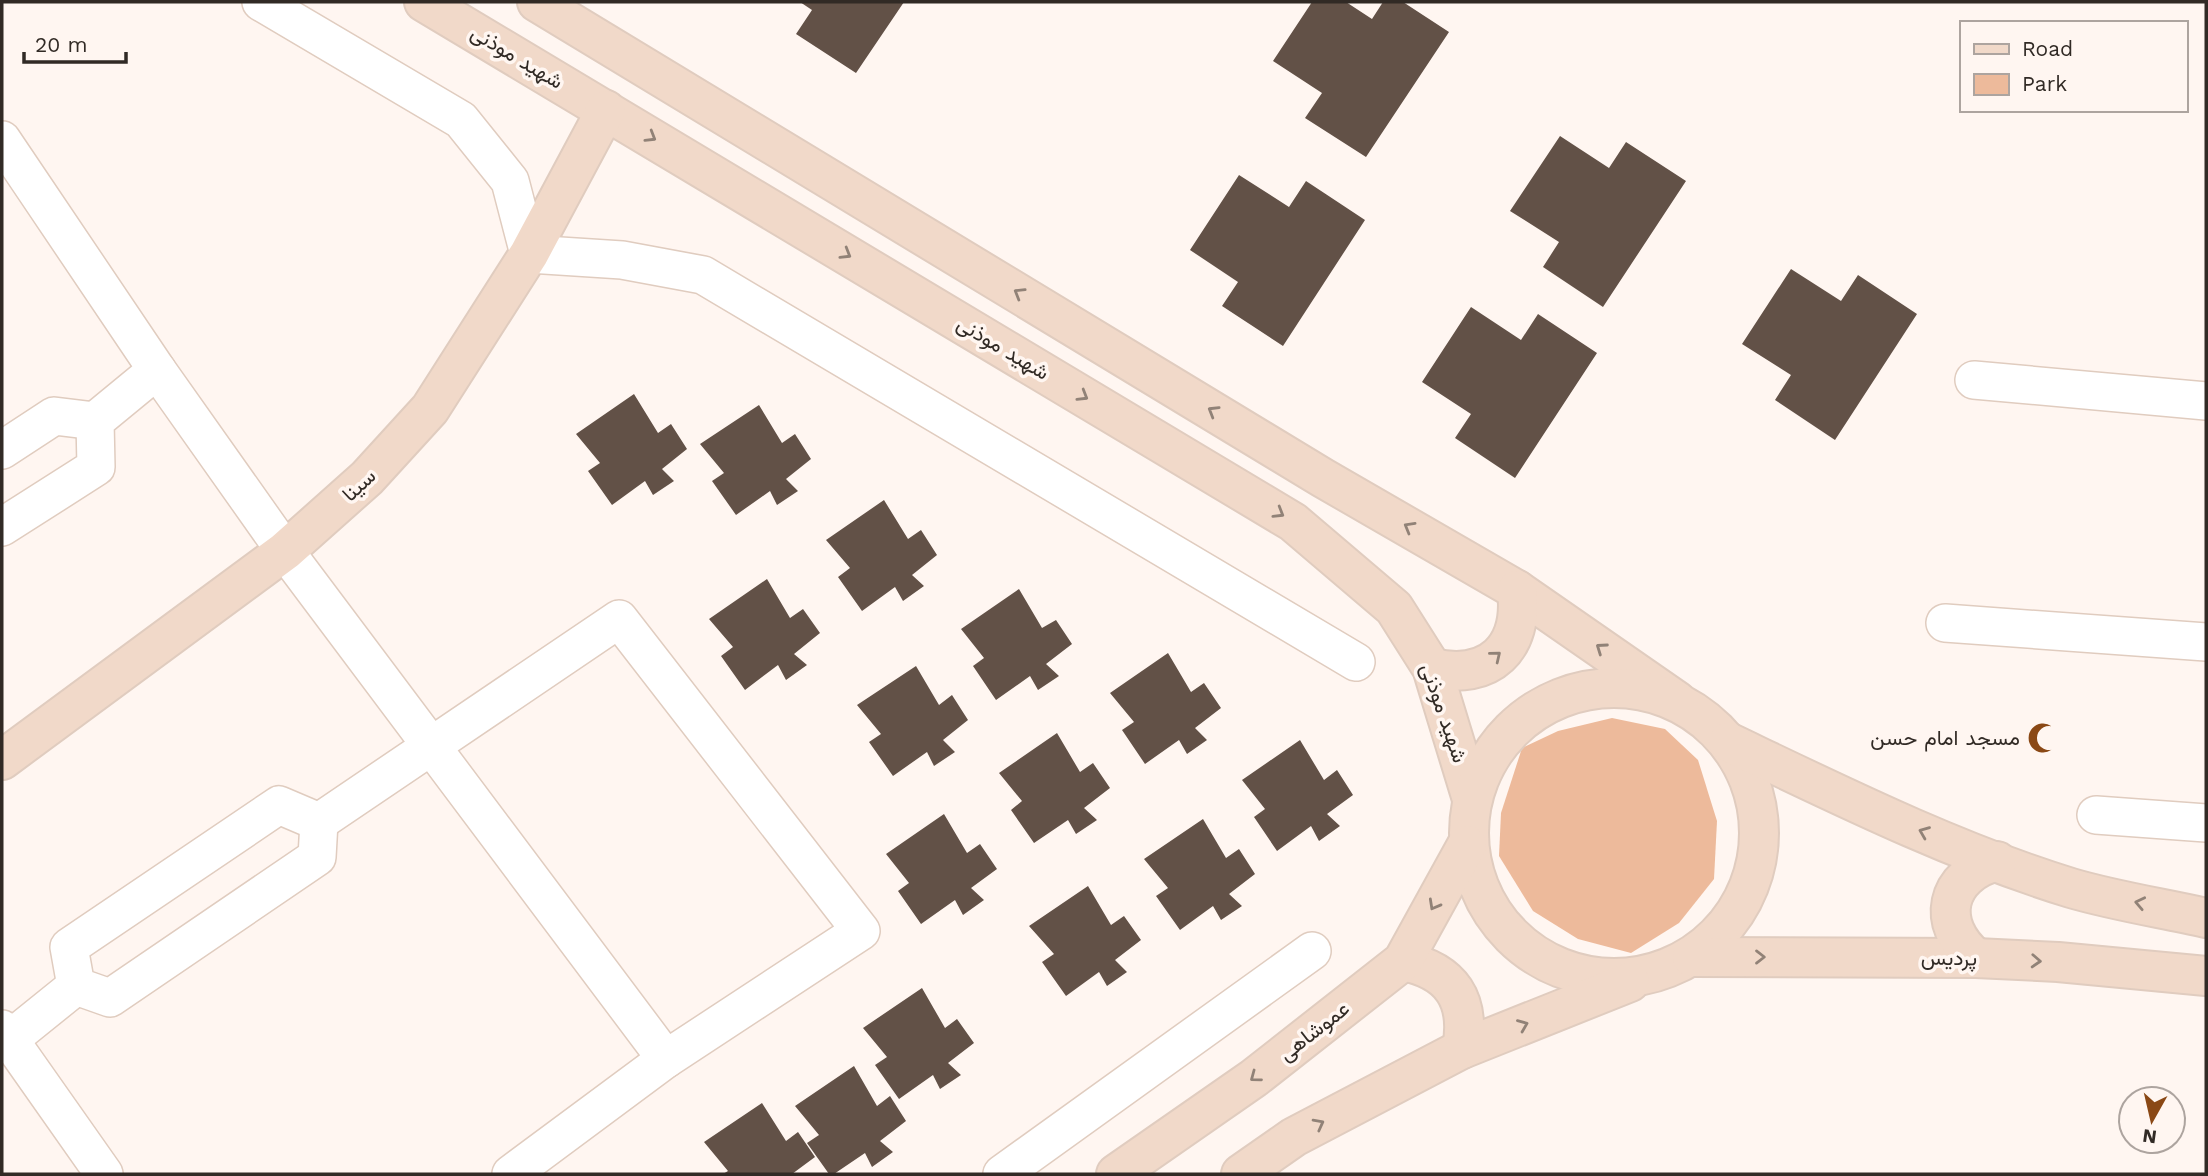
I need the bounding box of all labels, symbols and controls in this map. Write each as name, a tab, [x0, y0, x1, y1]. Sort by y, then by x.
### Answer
street label: شهید موذنی	[466, 19, 568, 95]
scale bar	[24, 21, 126, 65]
legend	[1960, 21, 2187, 112]
text: 20 m	[35, 32, 87, 57]
text: Road	[2022, 36, 2073, 61]
text: Park	[2022, 71, 2067, 96]
one-way arrow	[644, 129, 657, 142]
one-way arrow	[839, 246, 852, 259]
one-way arrow	[1013, 289, 1026, 302]
street label: شهید موذنی	[952, 310, 1054, 386]
one-way arrow	[1076, 388, 1089, 401]
one-way arrow	[1208, 406, 1221, 419]
street label: سینا	[337, 463, 381, 506]
one-way arrow	[1271, 505, 1284, 518]
one-way arrow	[1403, 522, 1416, 535]
one-way arrow	[1596, 644, 1609, 656]
one-way arrow	[1488, 652, 1500, 665]
street label: شهید موذنی	[1415, 660, 1473, 766]
mosque icon: مسجد امام حسن	[2026, 721, 2060, 755]
place label: مسجد امام حسن	[1870, 725, 2020, 752]
one-way arrow	[1919, 826, 1931, 840]
one-way arrow	[2134, 897, 2146, 911]
one-way arrow	[1429, 898, 1442, 910]
street label: پردیس	[1921, 945, 1977, 972]
one-way arrow	[1755, 949, 1766, 965]
one-way arrow	[2031, 953, 2042, 968]
street label: عموشاهی	[1273, 995, 1355, 1067]
one-way arrow	[1516, 1019, 1528, 1033]
one-way arrow	[1250, 1068, 1263, 1081]
north arrow	[2117, 1085, 2187, 1155]
one-way arrow	[1312, 1119, 1324, 1132]
text: N	[2141, 1124, 2158, 1149]

